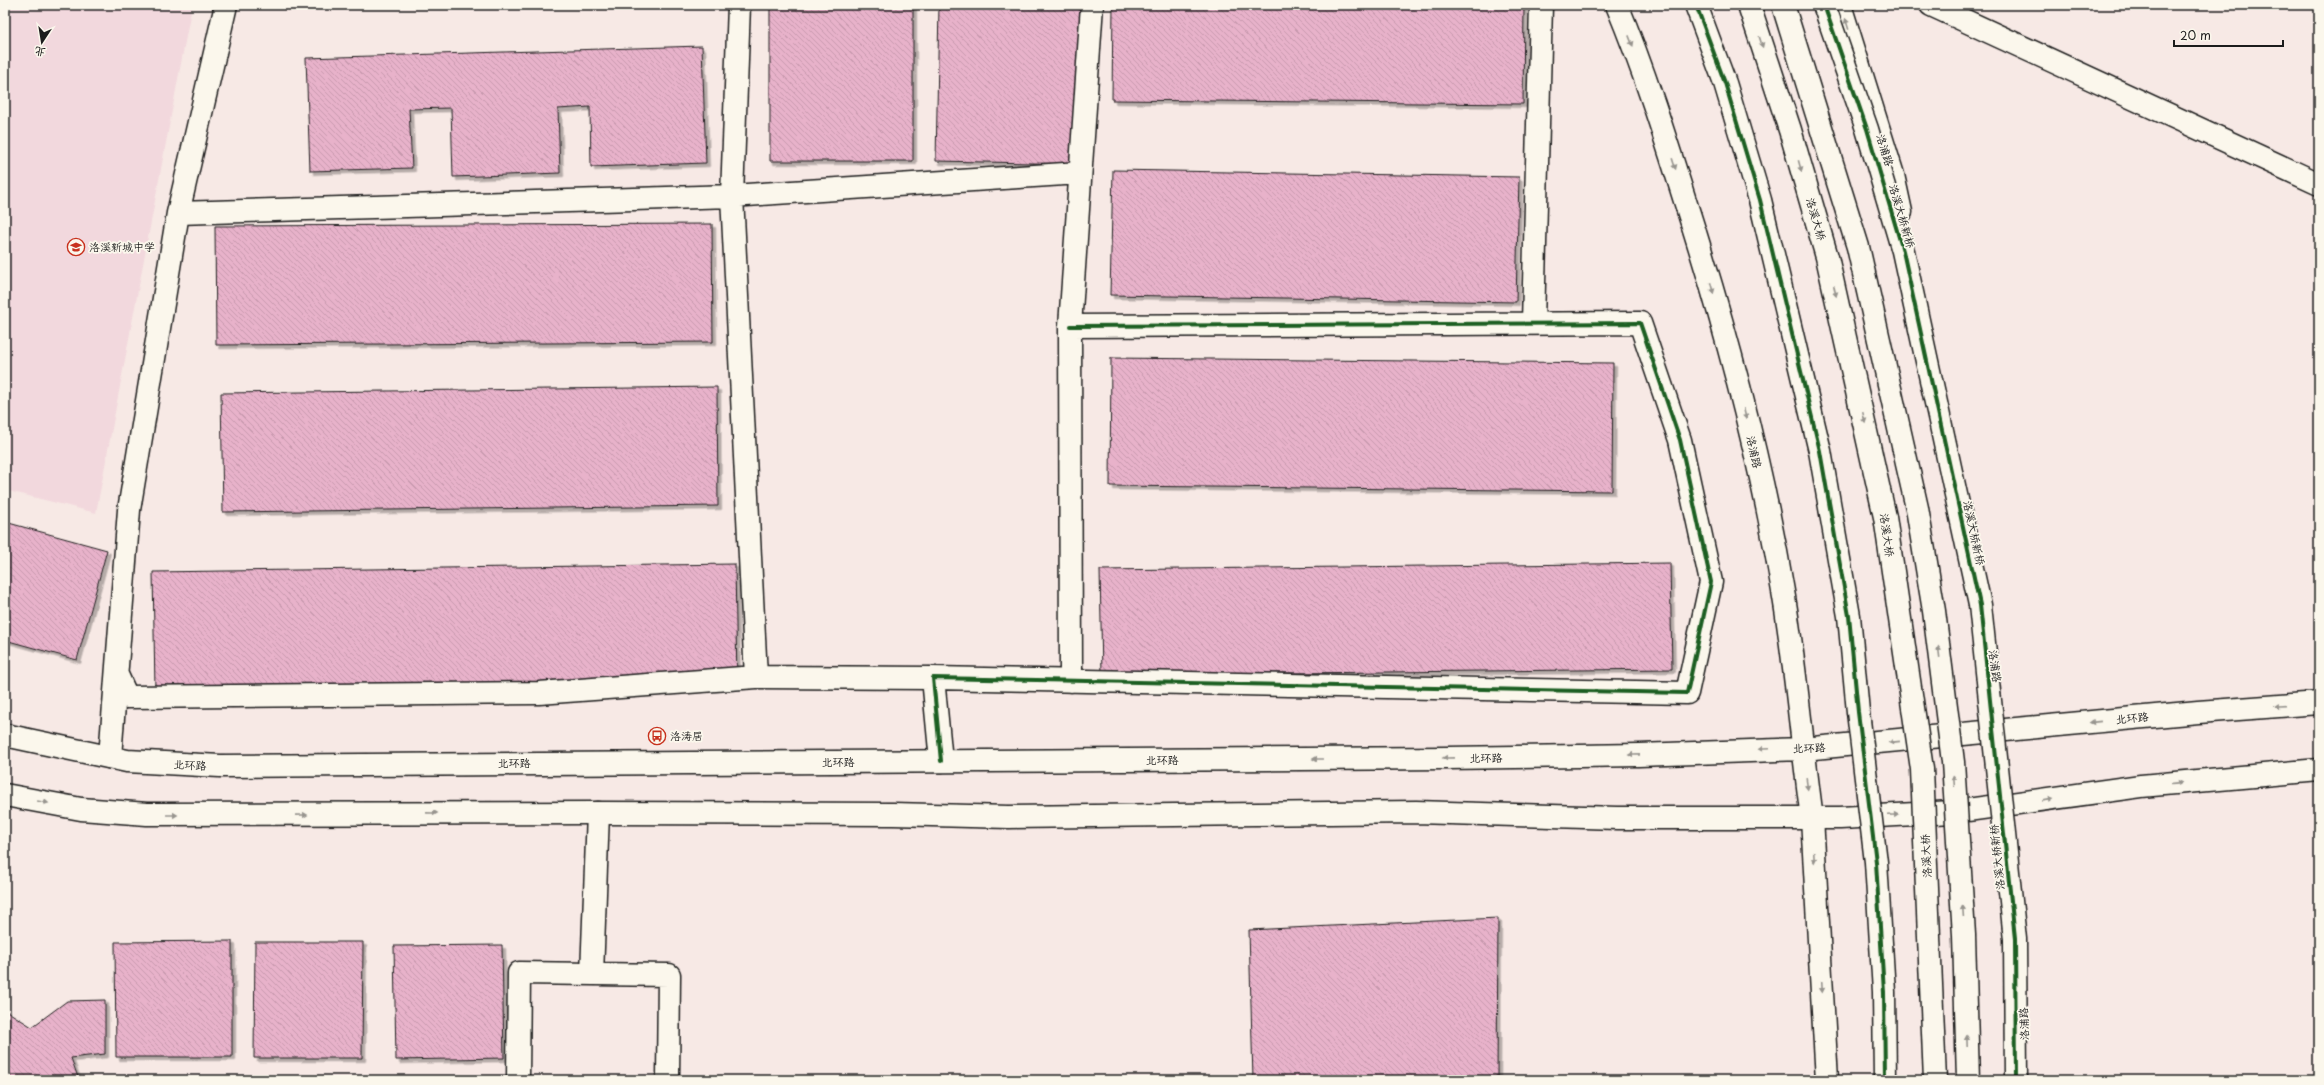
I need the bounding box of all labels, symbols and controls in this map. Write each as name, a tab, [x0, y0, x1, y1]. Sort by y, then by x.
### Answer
one-way arrow	[1844, 18, 1850, 30]
north arrow	[22, 22, 62, 62]
scale bar	[2174, 22, 2283, 48]
text: 20 m	[2180, 26, 2211, 44]
one-way arrow	[1629, 36, 1635, 48]
one-way arrow	[1758, 36, 1764, 48]
text: 北	[33, 43, 47, 62]
street label: 洛浦路	[1873, 132, 1898, 168]
one-way arrow	[1671, 158, 1677, 170]
one-way arrow	[1797, 160, 1803, 172]
street label: 洛溪大桥新桥	[1885, 182, 1920, 250]
street label: 洛溪大桥	[1802, 195, 1831, 242]
school or university icon: 洛溪新城中学	[66, 237, 86, 257]
place label: 洛溪新城中学	[89, 238, 155, 255]
one-way arrow	[1709, 282, 1715, 294]
one-way arrow	[1832, 285, 1838, 297]
one-way arrow	[1742, 408, 1748, 420]
one-way arrow	[1862, 412, 1868, 424]
street label: 洛浦路	[1742, 434, 1766, 470]
street label: 洛溪大桥新桥	[1959, 499, 1990, 567]
street label: 洛溪大桥	[1876, 512, 1899, 558]
one-way arrow	[1936, 646, 1942, 658]
street label: 洛浦路	[1985, 648, 2006, 683]
one-way arrow	[2274, 703, 2286, 710]
street label: 北环路	[2115, 707, 2149, 728]
one-way arrow	[2089, 719, 2101, 725]
bus stop icon: 洛涛居	[647, 726, 667, 746]
place label: 洛涛居	[670, 727, 703, 744]
street label: 北环路	[1792, 738, 1826, 757]
one-way arrow	[1888, 738, 1900, 745]
one-way arrow	[1758, 746, 1770, 753]
street label: 北环路	[1469, 749, 1503, 766]
street label: 北环路	[1146, 751, 1179, 768]
one-way arrow	[1627, 752, 1640, 758]
street label: 北环路	[822, 753, 855, 770]
street label: 北环路	[498, 754, 531, 771]
street label: 北环路	[173, 755, 207, 774]
one-way arrow	[1441, 755, 1454, 761]
one-way arrow	[1311, 756, 1324, 762]
one-way arrow	[1951, 775, 1958, 787]
one-way arrow	[1804, 778, 1810, 790]
one-way arrow	[2171, 779, 2183, 786]
one-way arrow	[2042, 797, 2054, 803]
one-way arrow	[37, 800, 49, 806]
one-way arrow	[426, 810, 439, 816]
one-way arrow	[166, 812, 179, 818]
one-way arrow	[296, 812, 309, 818]
one-way arrow	[1887, 812, 1899, 819]
street label: 洛溪大桥新桥	[1985, 823, 2008, 891]
street label: 洛溪大桥	[1916, 834, 1935, 878]
one-way arrow	[1811, 851, 1817, 864]
one-way arrow	[1959, 905, 1966, 917]
one-way arrow	[1818, 981, 1825, 993]
street label: 洛浦路	[2014, 1007, 2033, 1041]
one-way arrow	[1964, 1034, 1970, 1047]

